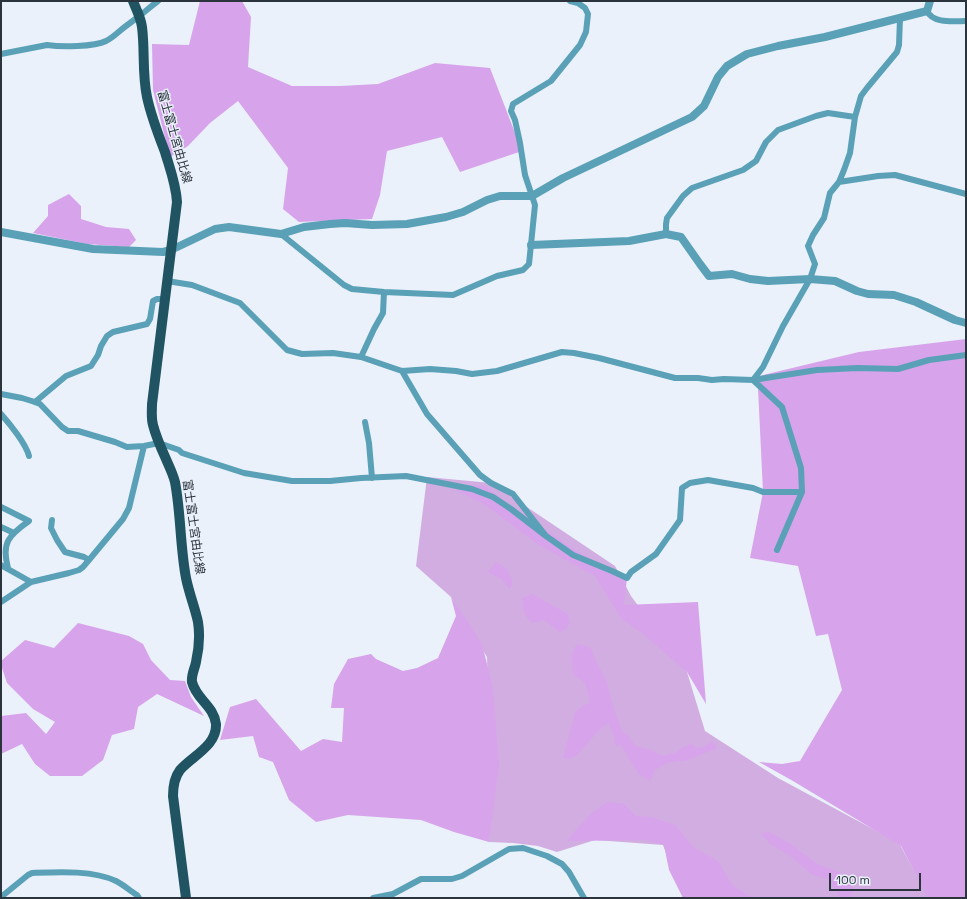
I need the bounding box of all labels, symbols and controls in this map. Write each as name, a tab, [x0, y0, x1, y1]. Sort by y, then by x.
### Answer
street label: 富士富士宮由比線	[154, 89, 194, 185]
street label: 富士富士宮由比線	[179, 478, 207, 576]
scale bar	[831, 865, 923, 891]
text: 100 m	[836, 872, 870, 888]

